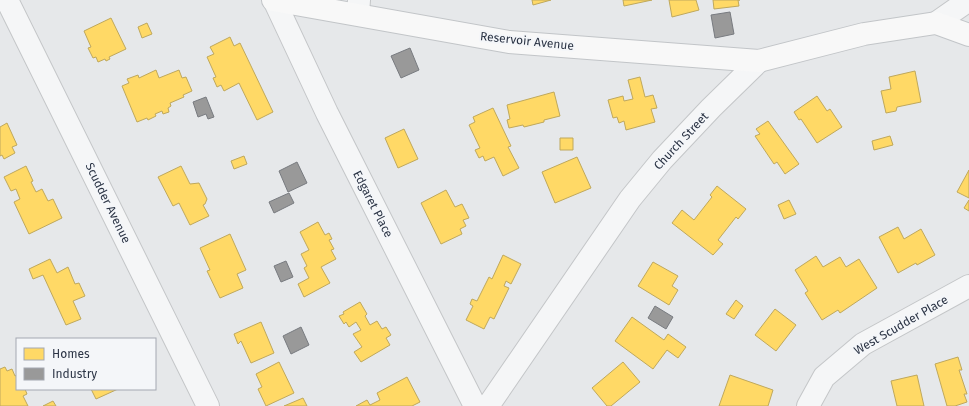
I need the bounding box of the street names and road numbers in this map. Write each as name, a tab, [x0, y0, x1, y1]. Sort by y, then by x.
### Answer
street label: Reservoir Avenue	[479, 29, 575, 53]
street label: Church Street	[651, 109, 712, 173]
street label: Scudder Avenue	[82, 161, 134, 245]
street label: Edgaret Place	[350, 168, 396, 240]
street label: West Scudder Place	[852, 292, 950, 358]

